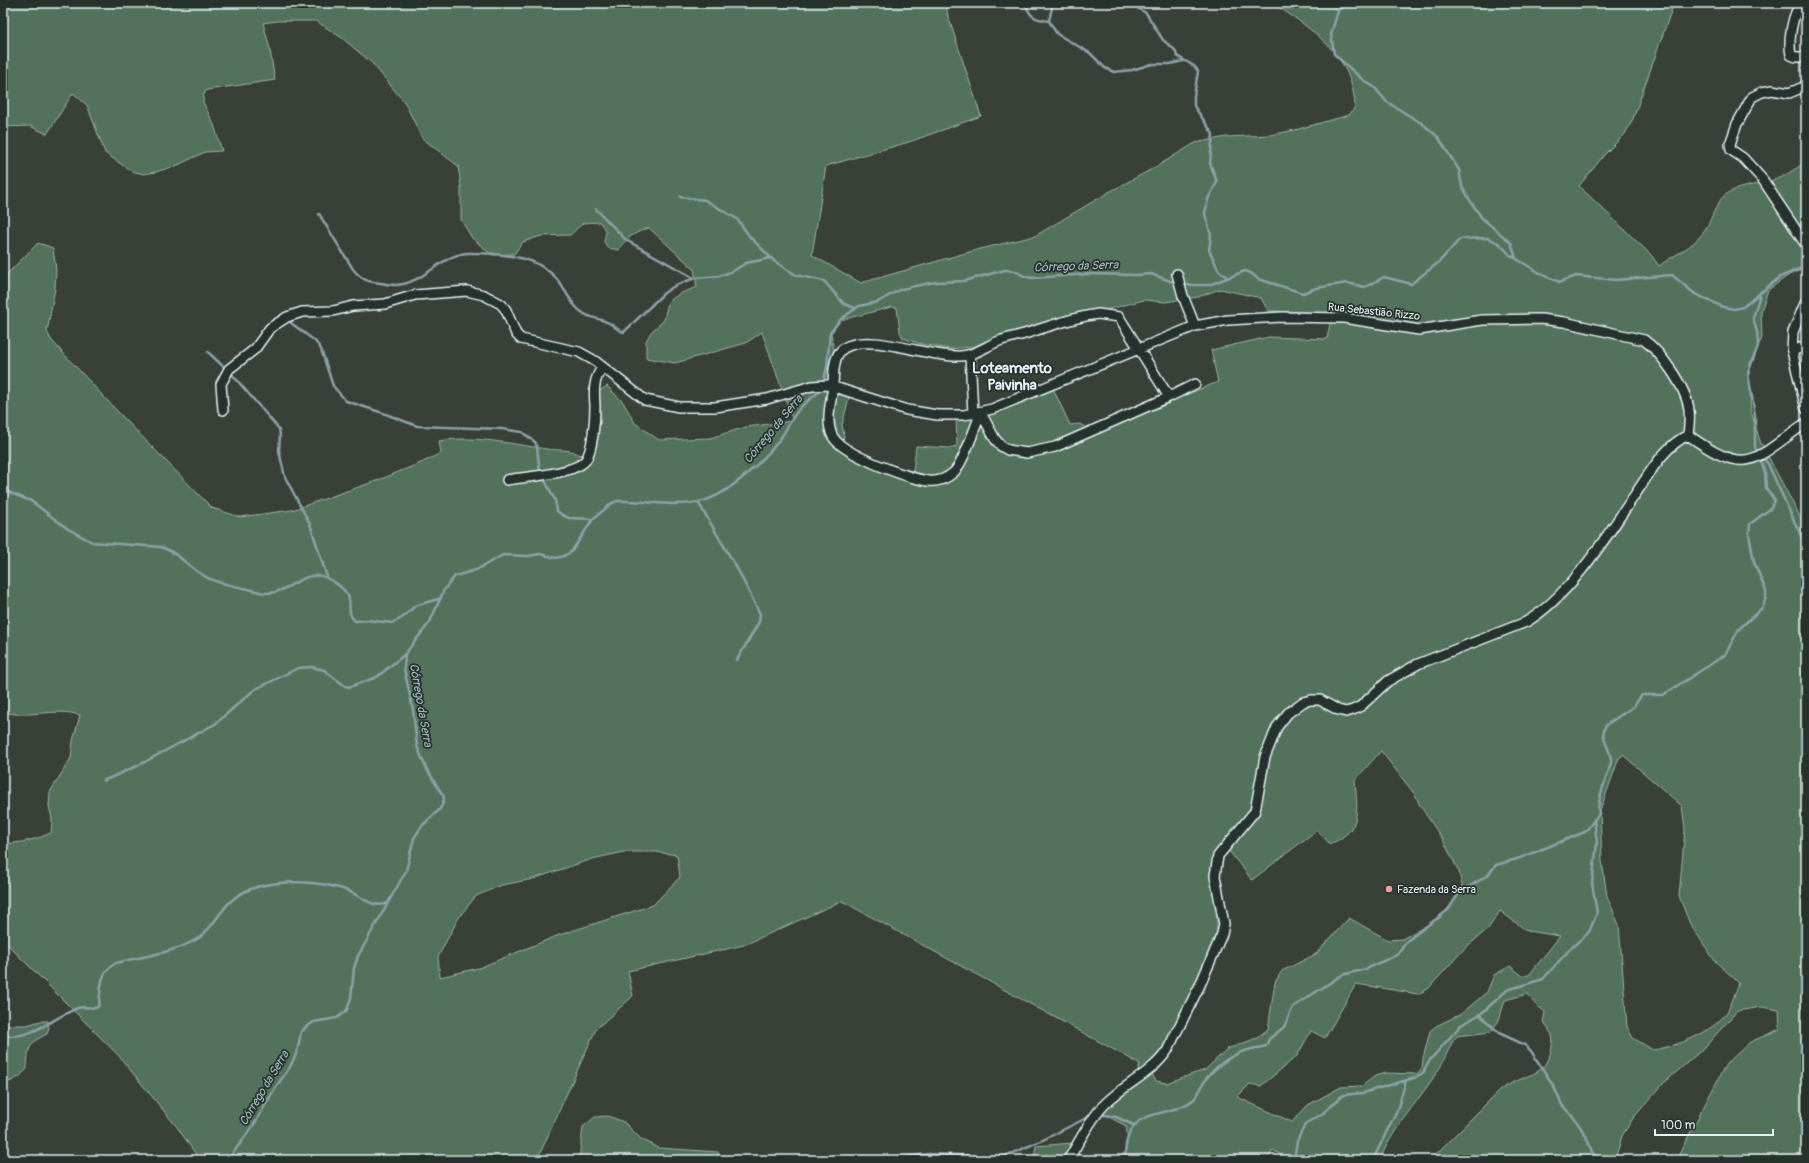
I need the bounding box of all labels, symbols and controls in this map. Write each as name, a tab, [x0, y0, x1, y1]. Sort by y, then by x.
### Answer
water label: Córrego da Serra	[1034, 257, 1120, 275]
street label: Rua Sebastião Rizzo	[1327, 300, 1421, 323]
district label: Loteamento Paivinha	[972, 359, 1052, 395]
water label: Córrego da Serra	[741, 391, 807, 466]
water label: Córrego da Serra	[406, 662, 435, 749]
place label: Fazenda da Serra	[1397, 883, 1476, 896]
marker: Fazenda da Serra	[1384, 884, 1394, 894]
water label: Córrego da Serra	[236, 1047, 293, 1128]
scale bar	[1655, 1111, 1773, 1137]
text: 100 m	[1661, 1118, 1696, 1133]

